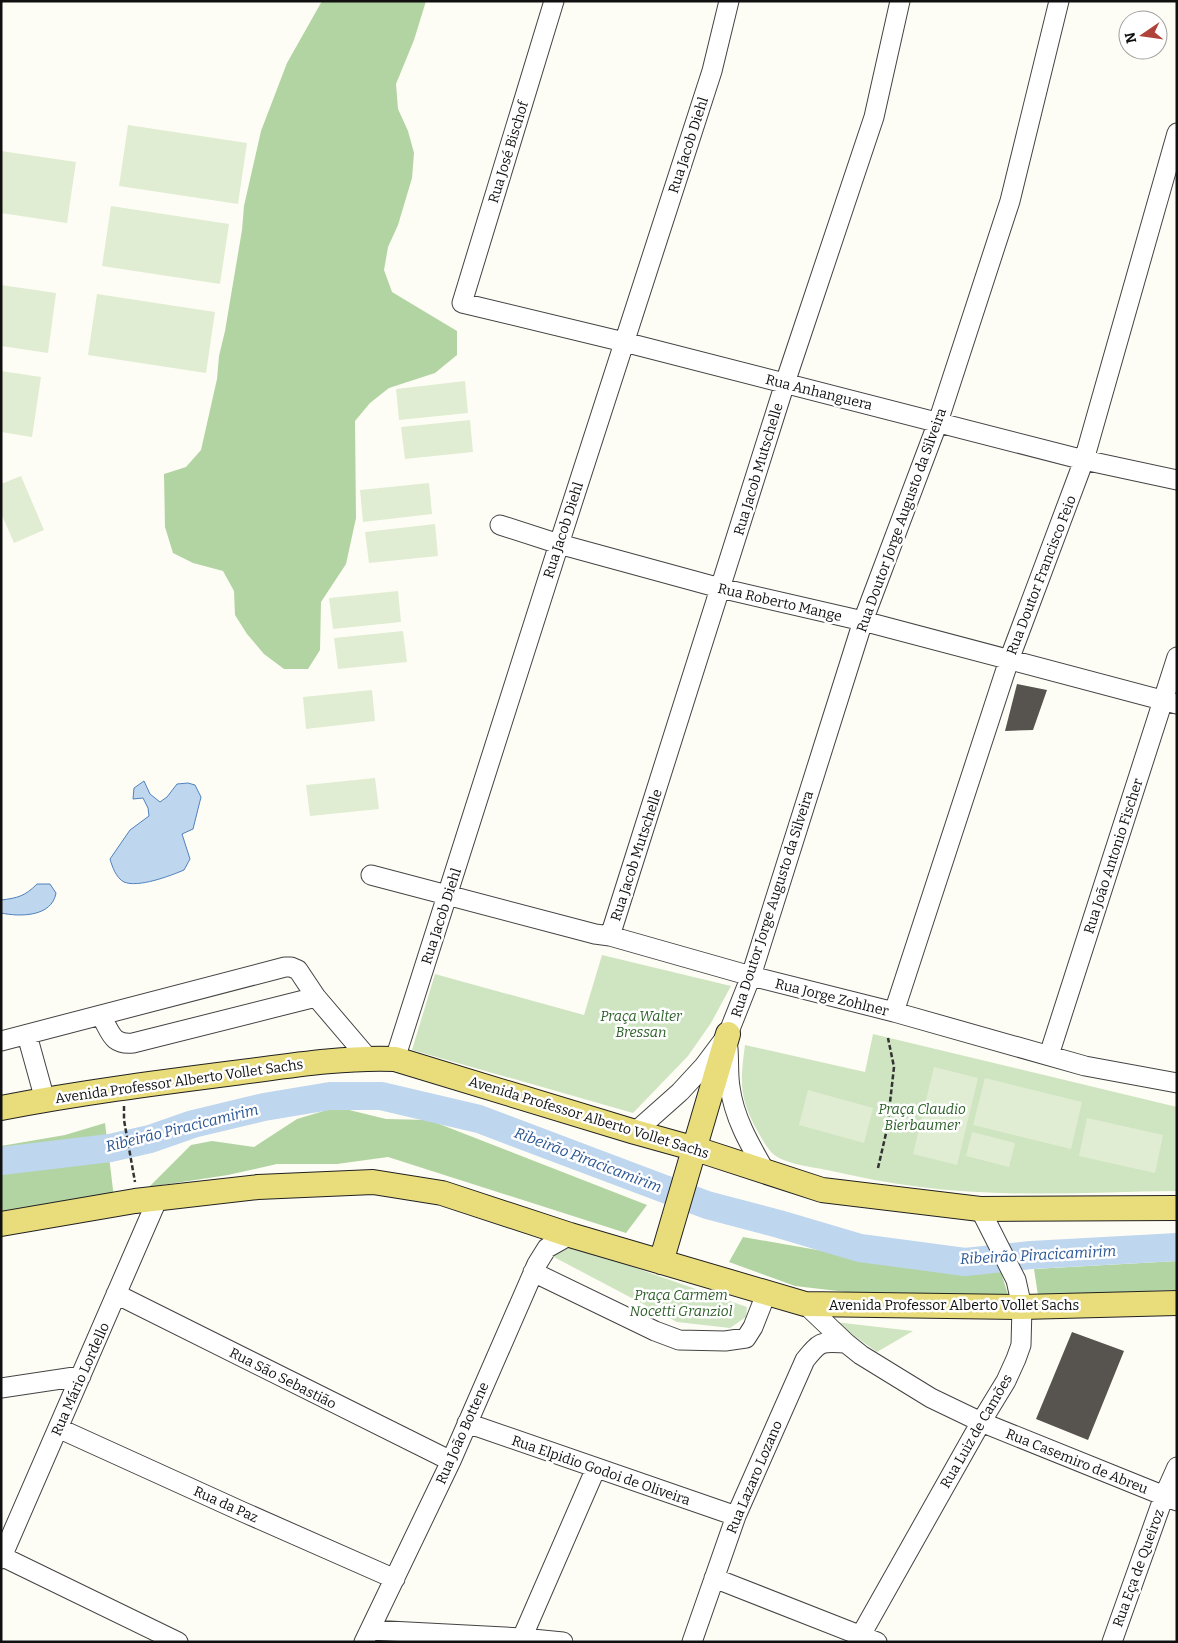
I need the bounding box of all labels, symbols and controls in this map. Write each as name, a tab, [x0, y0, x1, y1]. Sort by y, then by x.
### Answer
north arrow	[1118, 10, 1168, 60]
text: N	[1121, 30, 1140, 45]
street label: Rua Jacob Diehl	[665, 95, 712, 196]
street label: Rua José Bischof	[485, 98, 532, 205]
street label: Rua Anhanguera	[764, 371, 874, 414]
street label: Rua Jacob Mutschelle	[730, 401, 787, 538]
street label: Rua Doutor Jorge Augusto da Silveira	[853, 406, 950, 635]
street label: Rua Jacob Diehl	[540, 480, 587, 581]
street label: Rua Doutor Francisco Feio	[1003, 493, 1080, 657]
street label: Rua Roberto Mange	[716, 580, 844, 625]
street label: Rua João Antonio Fischer	[1080, 776, 1147, 936]
street label: Rua Jacob Mutschelle	[607, 787, 666, 923]
street label: Rua Doutor Jorge Augusto da Silveira	[728, 788, 817, 1020]
street label: Rua Jacob Diehl	[418, 866, 465, 967]
street label: Rua Jorge Zohlner	[773, 975, 891, 1020]
park label: Praça Walter Bressan	[600, 1008, 683, 1041]
street label: Avenida Professor Alberto Vollet Sachs	[54, 1056, 304, 1107]
street label: Avenida Professor Alberto Vollet Sachs	[467, 1073, 711, 1162]
water label: Ribeirão Piracicamirim	[104, 1100, 260, 1156]
park label: Praça Claudio Bierbaumer	[878, 1101, 966, 1134]
water label: Ribeirão Piracicamirim	[512, 1124, 664, 1196]
water label: Ribeirão Piracicamirim	[959, 1242, 1117, 1268]
park label: Praça Carmem Nocetti Granziol	[630, 1287, 733, 1320]
street label: Avenida Professor Alberto Vollet Sachs	[829, 1297, 1079, 1314]
street label: Rua Mário Lordello	[48, 1320, 113, 1439]
street label: Rua São Sebastião	[226, 1344, 339, 1413]
street label: Rua Luiz de Camões	[937, 1371, 1016, 1491]
street label: Rua João Bottene	[432, 1379, 493, 1487]
street label: Rua Lazaro Lozano	[723, 1418, 786, 1536]
street label: Rua Casemiro de Abreu	[1003, 1425, 1151, 1498]
street label: Rua Elpidio Godoi de Oliveira	[509, 1432, 693, 1509]
street label: Rua da Paz	[191, 1483, 261, 1526]
street label: Rua Eça de Queiroz	[1109, 1507, 1168, 1629]

